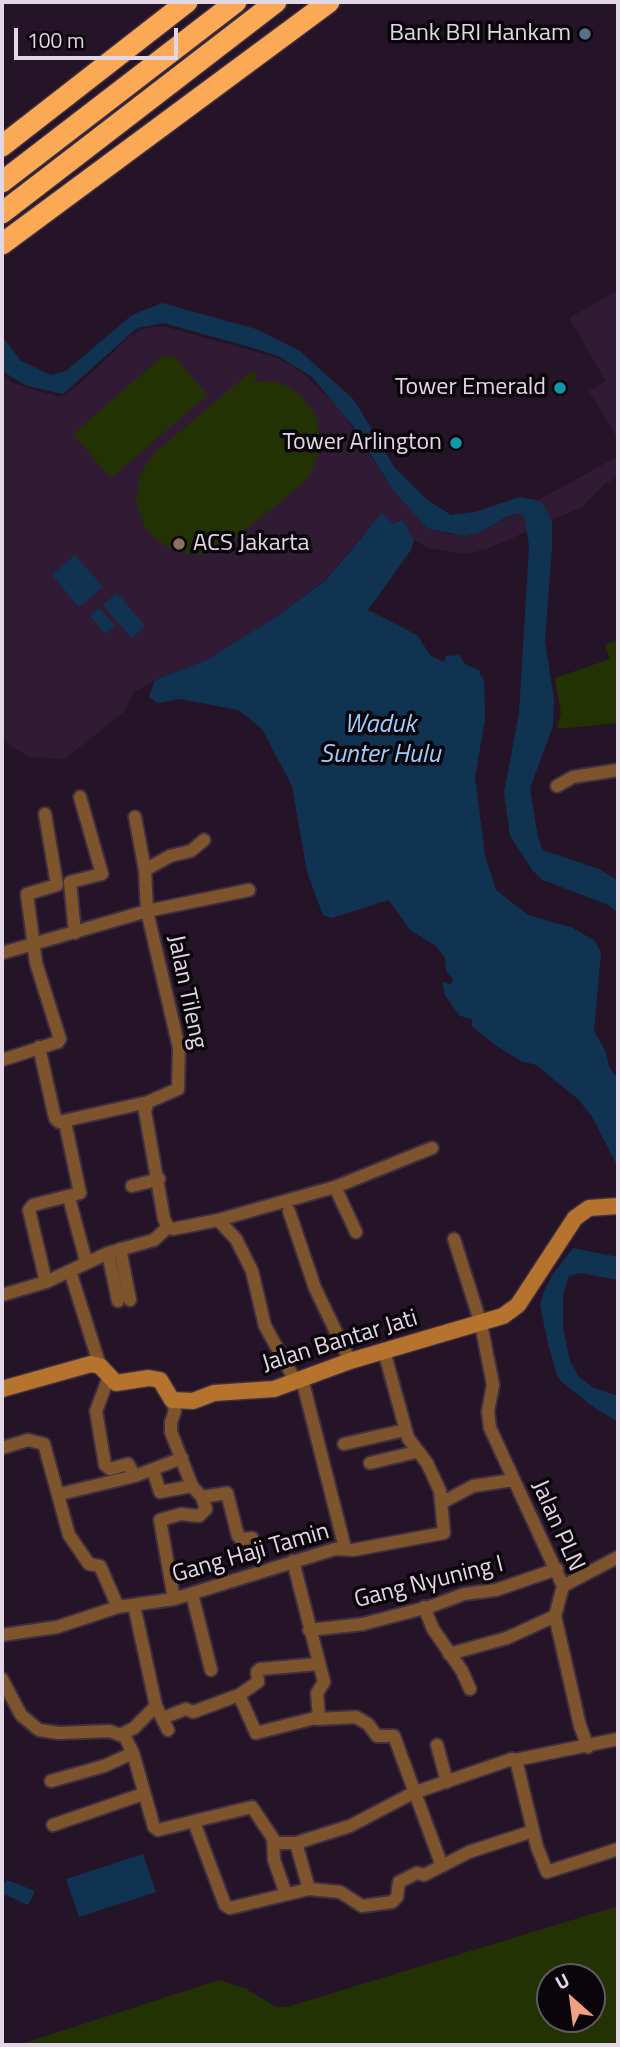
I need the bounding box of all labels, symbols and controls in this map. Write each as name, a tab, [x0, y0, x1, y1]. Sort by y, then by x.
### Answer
scale bar	[18, 14, 182, 58]
place label: Bank BRI Hankam	[389, 20, 571, 48]
text: 100 m	[27, 24, 84, 56]
marker: Bank BRI Hankam	[577, 26, 593, 42]
place label: Tower Emerald	[395, 374, 546, 402]
marker: Tower Emerald	[552, 380, 568, 396]
place label: Tower Arlington	[283, 429, 442, 457]
marker: Tower Arlington	[448, 435, 464, 451]
place label: ACS Jakarta	[193, 530, 310, 558]
marker: ACS Jakarta	[171, 536, 187, 552]
water label: Waduk Sunter Hulu	[320, 710, 440, 772]
street label: Jalan Tileng	[160, 933, 212, 1051]
street label: Jalan Bantar Jati	[259, 1305, 421, 1379]
street label: Jalan PLN	[524, 1476, 590, 1576]
street label: Gang Haji Tamin	[169, 1518, 333, 1590]
street label: Gang Nyuning I	[352, 1551, 506, 1615]
north arrow	[536, 1963, 606, 2033]
text: U	[550, 1965, 574, 1997]

